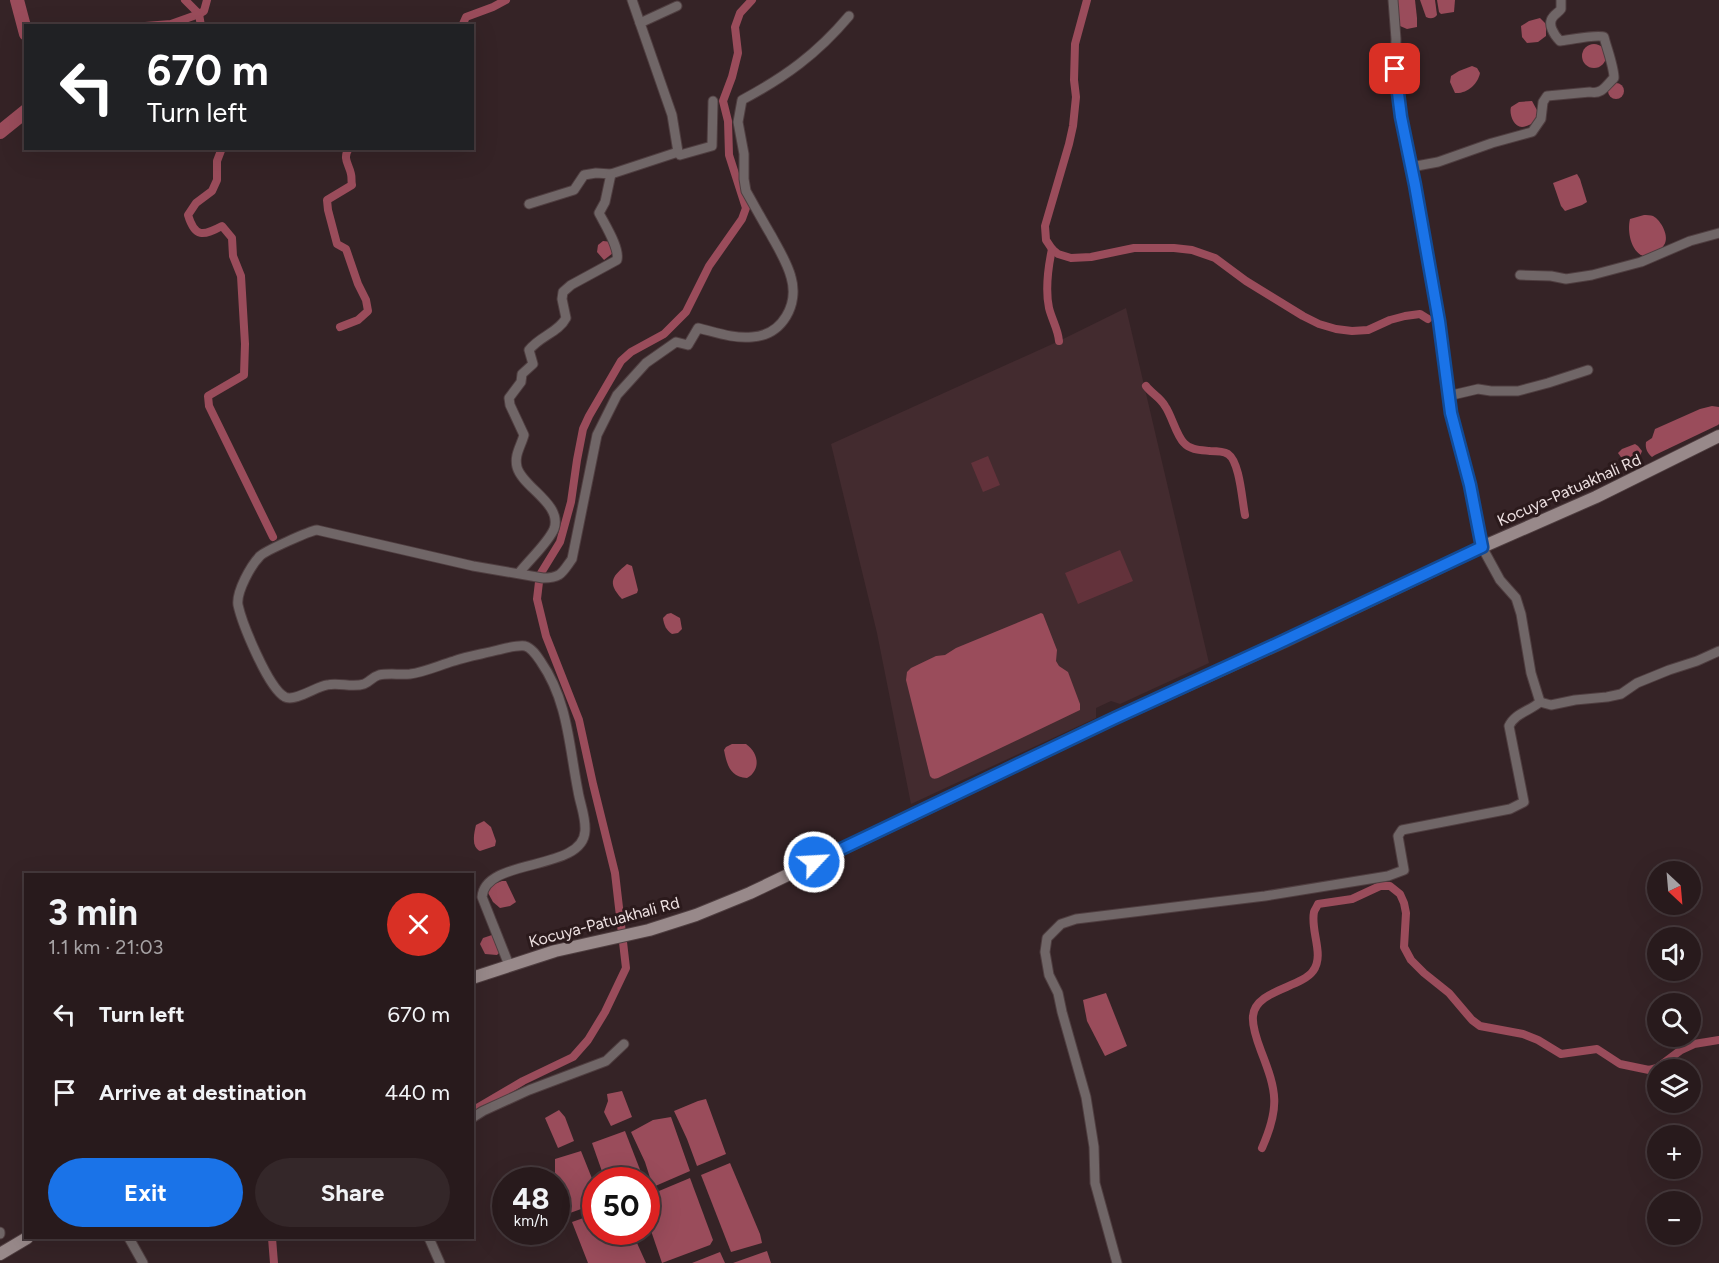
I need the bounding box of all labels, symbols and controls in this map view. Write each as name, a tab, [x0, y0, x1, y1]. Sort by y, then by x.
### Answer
pin	[1369, 43, 1420, 94]
text: 670 m	[147, 45, 269, 96]
icon: left	[48, 48, 126, 126]
icon: arrive	[1378, 52, 1411, 85]
text: Turn left	[147, 96, 247, 129]
street label: Kocuya-Patuakhali Rd	[1494, 450, 1644, 530]
position arrow	[782, 830, 846, 894]
north arrow	[1647, 861, 1701, 915]
map controls	[1647, 861, 1701, 1245]
text: 3 min	[48, 891, 138, 934]
button: close	[387, 893, 450, 956]
street label: Kocuya-Patuakhali Rd	[526, 893, 682, 951]
button: sound	[1647, 927, 1701, 981]
text: 1.1 km · 21:03	[48, 935, 164, 959]
button: search	[1647, 993, 1701, 1047]
icon: left	[48, 998, 81, 1031]
text: Turn left	[99, 1001, 185, 1028]
text: 670 m	[387, 1001, 450, 1028]
button: layers	[1647, 1059, 1701, 1113]
icon: arrive	[48, 1076, 81, 1109]
text: Arrive at destination	[99, 1079, 307, 1106]
text: 440 m	[384, 1079, 450, 1106]
button: +	[1647, 1125, 1701, 1179]
button: Exit	[48, 1158, 243, 1227]
button: Share	[255, 1158, 450, 1227]
speed limit sign: 50	[582, 1167, 660, 1245]
text: 48	[512, 1180, 550, 1217]
button: −	[1647, 1191, 1701, 1245]
text: km/h	[514, 1212, 548, 1230]

